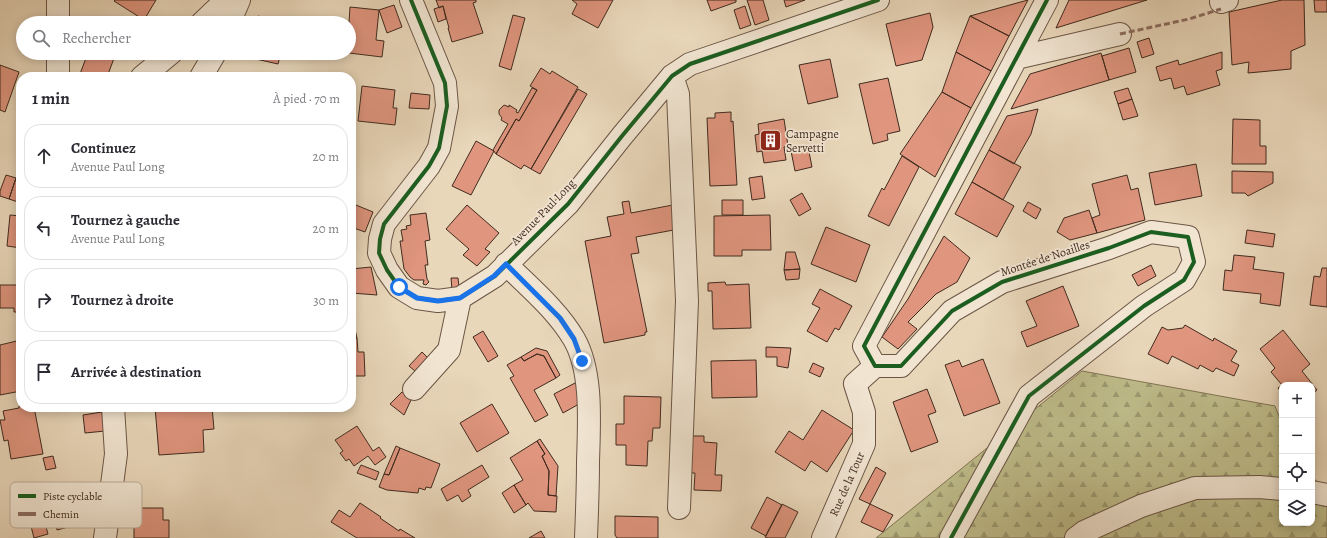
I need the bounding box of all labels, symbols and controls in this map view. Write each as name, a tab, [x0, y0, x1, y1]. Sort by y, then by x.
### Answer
search box	[16, 16, 356, 60]
icon: search	[30, 27, 52, 49]
text: Rechercher	[62, 28, 131, 48]
text: 1 min	[32, 87, 70, 110]
text: À pied · 70 m	[273, 90, 340, 107]
place label: Campagne Servetti	[786, 126, 839, 156]
building icon: Campagne Servetti	[758, 128, 784, 154]
text: Continuez	[71, 138, 136, 158]
icon: ahead	[33, 145, 55, 167]
text: 20 m	[313, 148, 339, 165]
text: Avenue Paul Long	[71, 158, 165, 175]
street label: Avenue Paul Long	[506, 175, 579, 249]
text: Tournez à gauche	[71, 210, 180, 230]
icon: left	[33, 217, 55, 239]
text: 20 m	[313, 220, 339, 237]
text: Avenue Paul Long	[71, 230, 165, 247]
street label: Montée de Noailles	[998, 236, 1092, 280]
route start	[390, 278, 408, 296]
icon: right	[33, 289, 55, 311]
text: Tournez à droite	[71, 290, 174, 310]
text: 30 m	[313, 292, 339, 309]
route end	[573, 352, 591, 370]
icon: arrive	[33, 361, 55, 383]
text: Arrivée à destination	[71, 362, 202, 382]
map controls	[1279, 382, 1315, 526]
button: +	[1279, 382, 1315, 418]
button: −	[1279, 418, 1315, 454]
street label: Rue de la Tour	[826, 449, 869, 519]
button: locate	[1279, 454, 1315, 490]
legend	[10, 482, 142, 528]
text: Piste cyclable	[43, 489, 102, 504]
button: layers	[1279, 490, 1315, 526]
text: Chemin	[43, 507, 79, 522]

